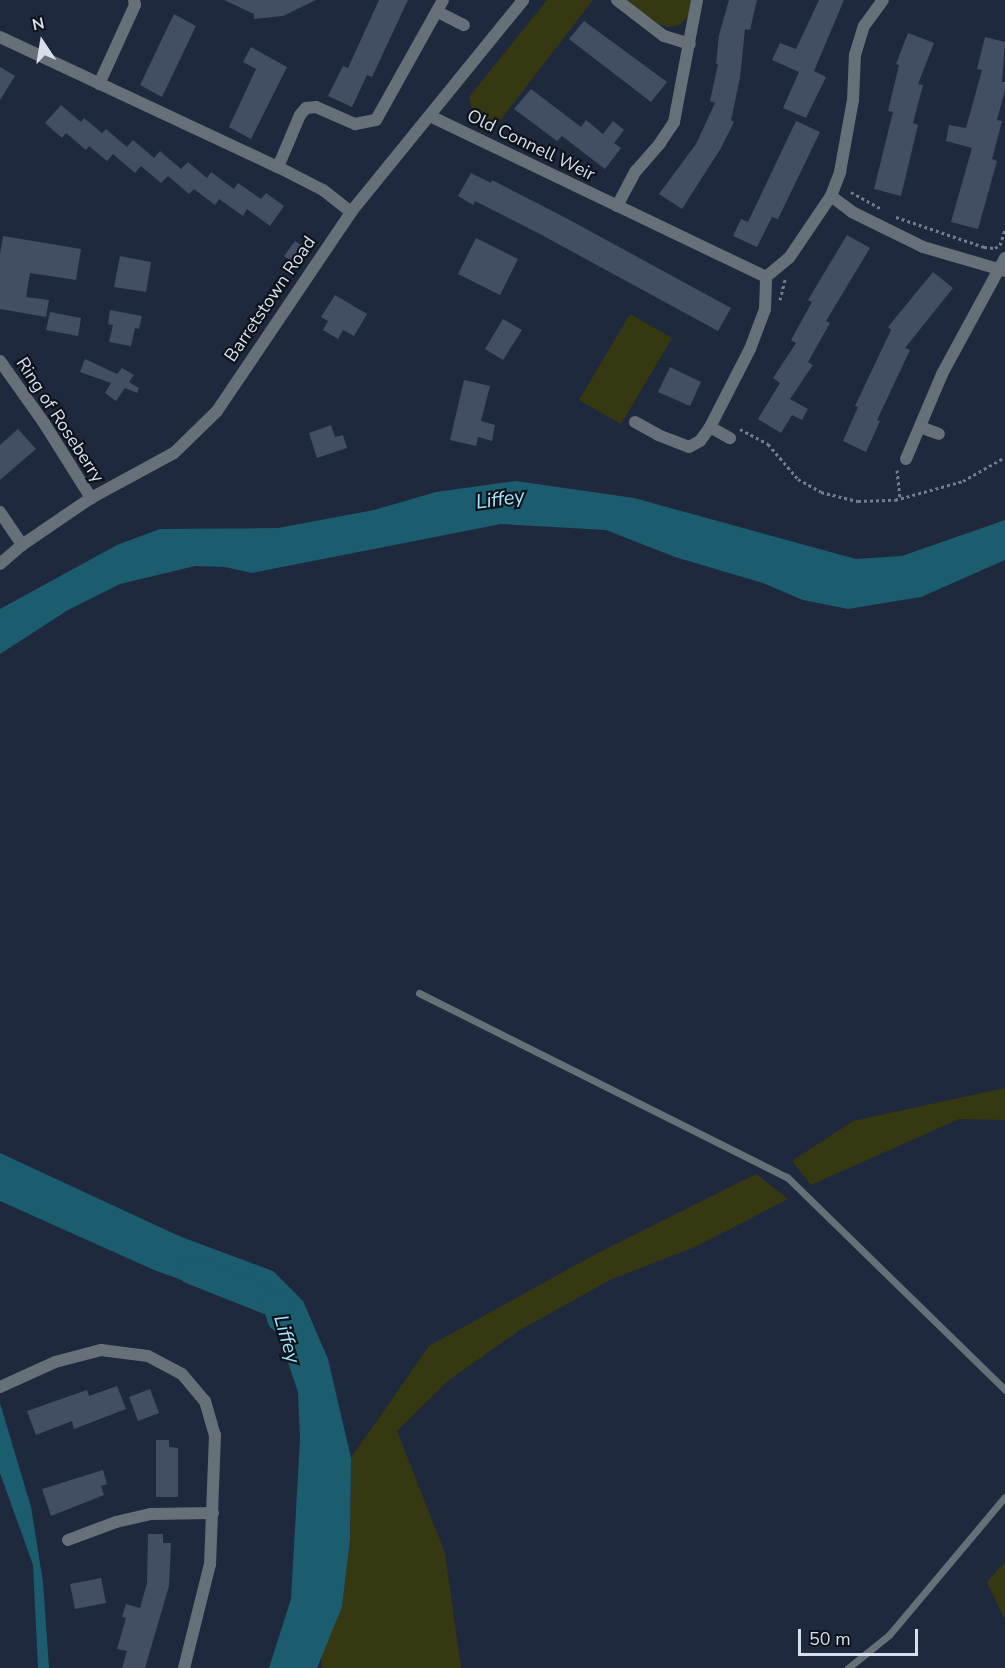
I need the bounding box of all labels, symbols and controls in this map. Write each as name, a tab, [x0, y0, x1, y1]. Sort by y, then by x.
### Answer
north arrow	[12, 12, 72, 72]
text: N	[30, 12, 46, 36]
street label: Old Connell Weir	[463, 105, 599, 185]
street label: Barretstown Road	[220, 232, 320, 366]
street label: Ring of Roseberry	[11, 353, 109, 487]
water label: Liffey	[474, 484, 526, 514]
water label: Liffey	[269, 1312, 305, 1366]
scale bar	[801, 1617, 921, 1655]
text: 50 m	[809, 1627, 851, 1651]

